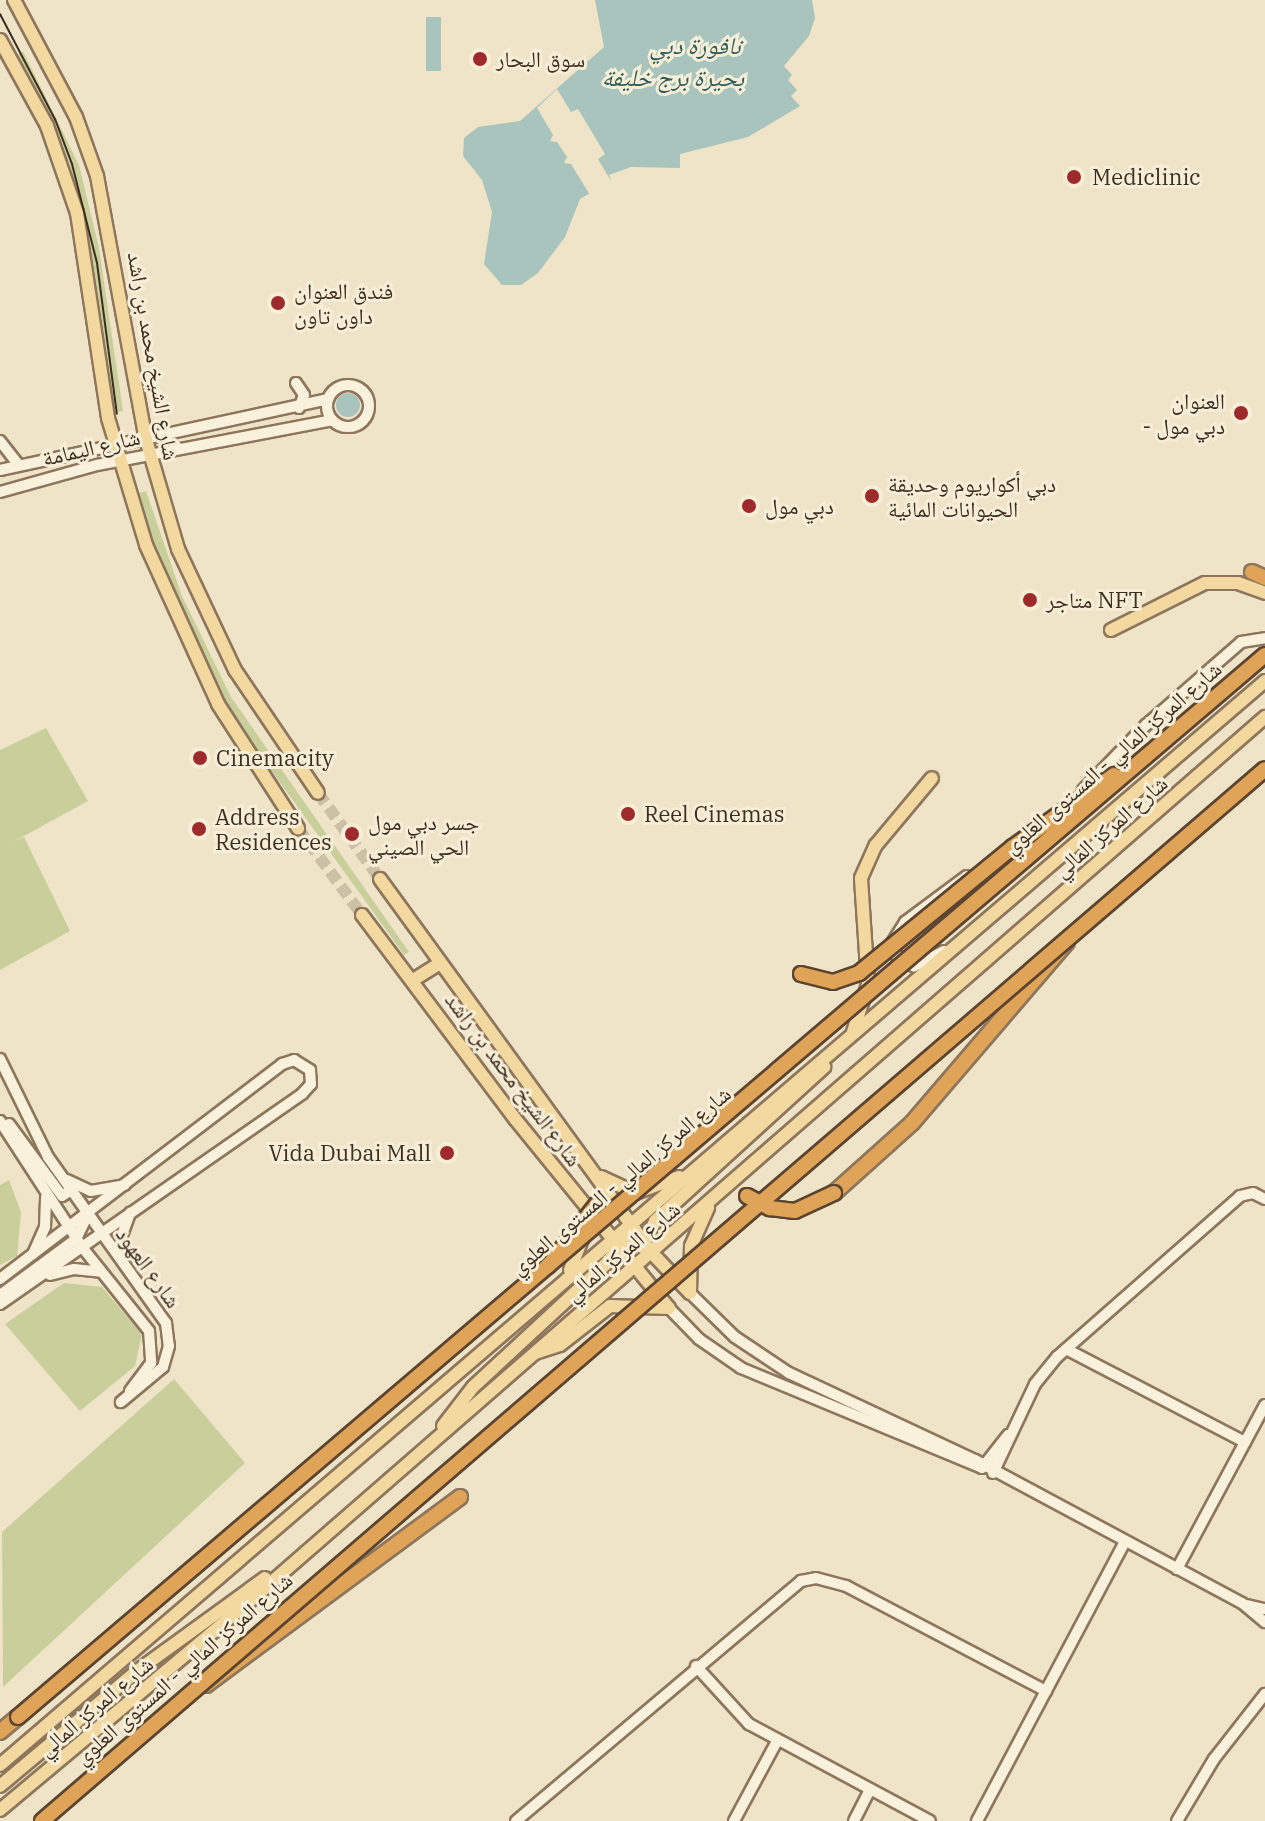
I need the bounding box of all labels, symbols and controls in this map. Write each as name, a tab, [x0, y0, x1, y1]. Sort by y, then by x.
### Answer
water label: نافورة دبي	[649, 32, 741, 60]
place label: سوق البحار	[496, 46, 585, 72]
marker: سوق البحار	[471, 50, 489, 68]
water label: بحيرة برج خليفة	[602, 64, 744, 92]
place label: Mediclinic	[1092, 164, 1201, 190]
marker: Mediclinic	[1063, 166, 1085, 188]
street label: شارع الشيخ محمد بن راشد	[123, 250, 185, 462]
place label: فندق العنوان داون تاون	[294, 277, 393, 328]
marker: فندق العنوان داون تاون	[269, 294, 287, 312]
place label: العنوان - دبي مول	[1142, 387, 1225, 438]
marker: العنوان - دبي مول	[1232, 404, 1250, 422]
street label: شارع اليمامة	[40, 423, 142, 471]
place label: دبي أكواريوم وحديقة الحيوانات المائية	[888, 470, 1056, 522]
marker: دبي أكواريوم وحديقة الحيوانات المائية	[863, 487, 881, 505]
place label: دبي مول	[765, 493, 834, 519]
marker: دبي مول	[740, 497, 758, 515]
place label: متاجر NFT	[1046, 587, 1143, 613]
marker: متاجر NFT	[1021, 591, 1039, 609]
street label: شارع المركز المالي - المستوى العلوي	[998, 655, 1226, 859]
place label: Cinemacity	[216, 745, 334, 771]
marker: Cinemacity	[191, 749, 209, 767]
street label: شارع المركز المالي	[1048, 769, 1172, 883]
place label: Reel Cinemas	[644, 801, 785, 827]
place label: Address Residences	[215, 803, 332, 854]
marker: Reel Cinemas	[619, 805, 637, 823]
place label: جسر دبي مول الحي الصيني	[368, 808, 479, 860]
marker: Address Residences	[190, 820, 208, 838]
marker: جسر دبي مول الحي الصيني	[343, 825, 361, 843]
street label: شارع الشيخ محمد بن راشد	[440, 987, 588, 1171]
street label: شارع المركز المالي - المستوى العلوي	[504, 1080, 736, 1280]
place label: Vida Dubai Mall	[268, 1140, 431, 1166]
marker: Vida Dubai Mall	[438, 1144, 456, 1162]
street label: شارع المركز المالي	[559, 1195, 685, 1307]
street label: شارع العهود	[111, 1221, 187, 1313]
street label: شارع المركز المالي - المستوى العلوي	[69, 1566, 297, 1770]
street label: شارع المركز المالي	[32, 1650, 158, 1762]

